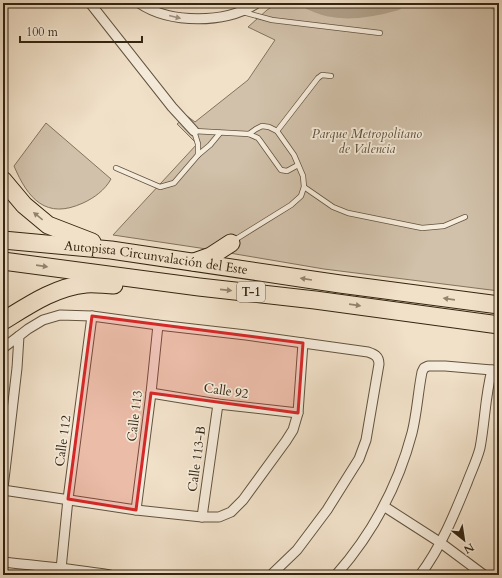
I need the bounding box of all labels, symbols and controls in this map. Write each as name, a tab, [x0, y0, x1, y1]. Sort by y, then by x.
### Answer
one-way arrow	[169, 14, 181, 20]
scale bar	[20, 18, 142, 44]
text: 100 m	[26, 24, 59, 40]
park label: Parque Metropolitano de Valencia	[312, 125, 422, 158]
one-way arrow	[32, 212, 43, 221]
street label: Autopista Circunvalación del Este	[63, 237, 249, 279]
one-way arrow	[36, 263, 48, 269]
one-way arrow	[300, 276, 313, 282]
road number: T-1	[237, 282, 265, 302]
one-way arrow	[220, 286, 232, 293]
one-way arrow	[443, 296, 455, 302]
one-way arrow	[349, 302, 361, 308]
street label: Calle 92	[203, 379, 250, 403]
street label: Calle 113	[123, 389, 147, 443]
street label: Calle 112	[51, 414, 76, 468]
street label: Calle 113-B	[183, 425, 211, 493]
north arrow	[444, 520, 484, 560]
text: N	[460, 539, 477, 557]

